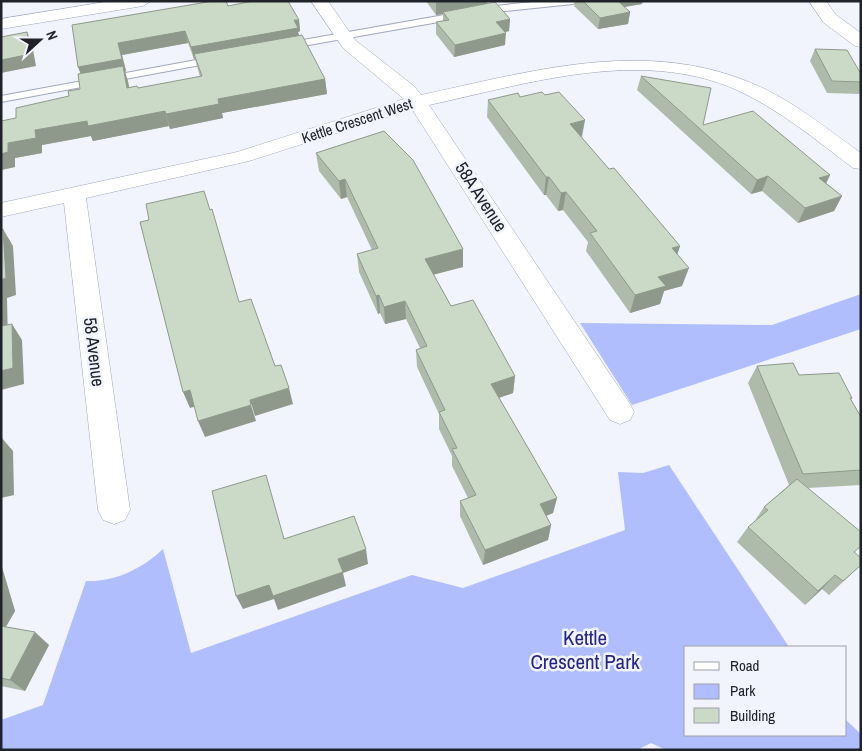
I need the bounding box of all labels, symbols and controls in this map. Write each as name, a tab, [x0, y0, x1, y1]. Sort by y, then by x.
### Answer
north arrow	[15, 15, 65, 65]
text: N	[42, 28, 62, 42]
street label: Kettle Crescent West	[299, 93, 415, 148]
street label: 58A Avenue	[450, 157, 513, 236]
street label: 58 Avenue	[78, 316, 111, 388]
park label: Kettle Crescent Park	[530, 623, 640, 676]
legend	[684, 646, 847, 736]
text: Road	[730, 655, 759, 676]
text: Park	[730, 680, 756, 701]
text: Building	[730, 705, 775, 726]

